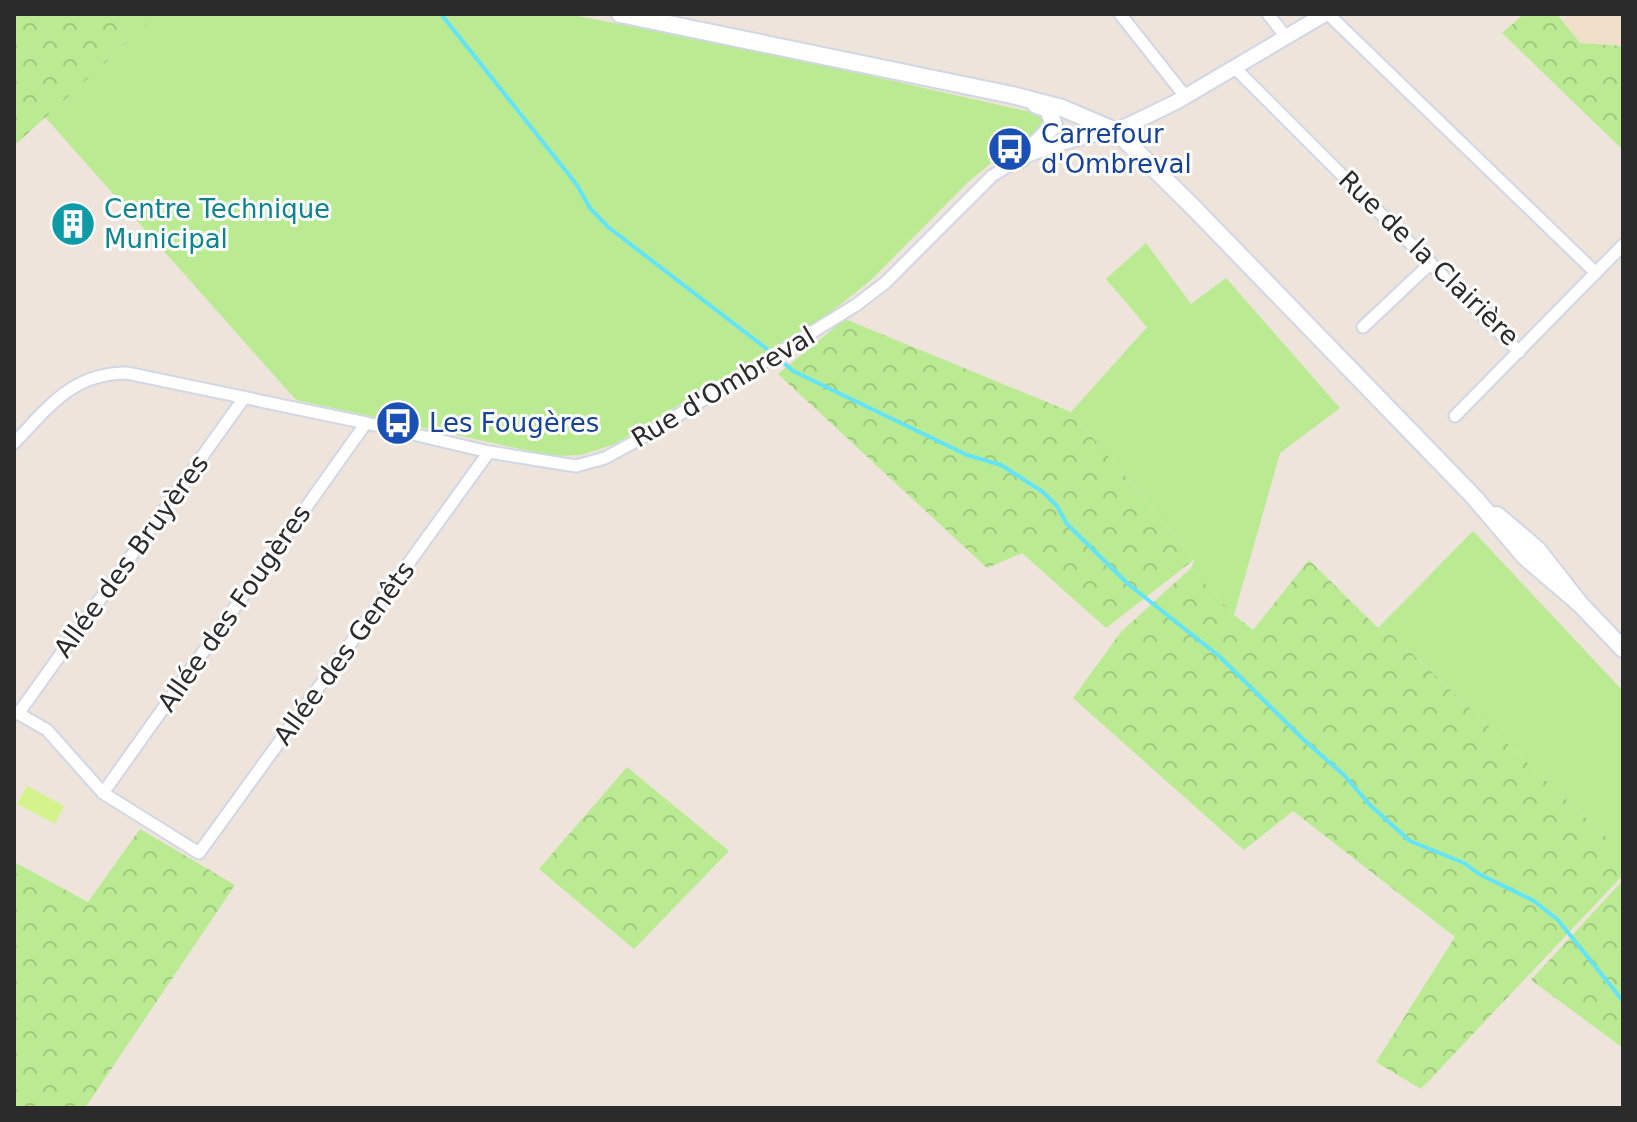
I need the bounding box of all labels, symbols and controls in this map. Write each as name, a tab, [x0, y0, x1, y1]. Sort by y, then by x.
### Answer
place label: Carrefour d'Ombreval	[1041, 119, 1192, 179]
bus stop icon: Carrefour d'Ombreval	[986, 125, 1034, 173]
street label: Rue de la Clairière	[1333, 164, 1525, 352]
place label: Centre Technique Municipal	[104, 194, 330, 254]
building icon: Centre Technique Municipal	[49, 200, 97, 248]
street label: Rue d'Ombreval	[626, 321, 820, 453]
bus stop icon: Les Fougères	[374, 399, 422, 447]
place label: Les Fougères	[429, 408, 599, 438]
street label: Allée des Bruyères	[47, 449, 215, 663]
street label: Allée des Fougères	[151, 499, 317, 717]
street label: Allée des Genêts	[267, 556, 421, 750]

